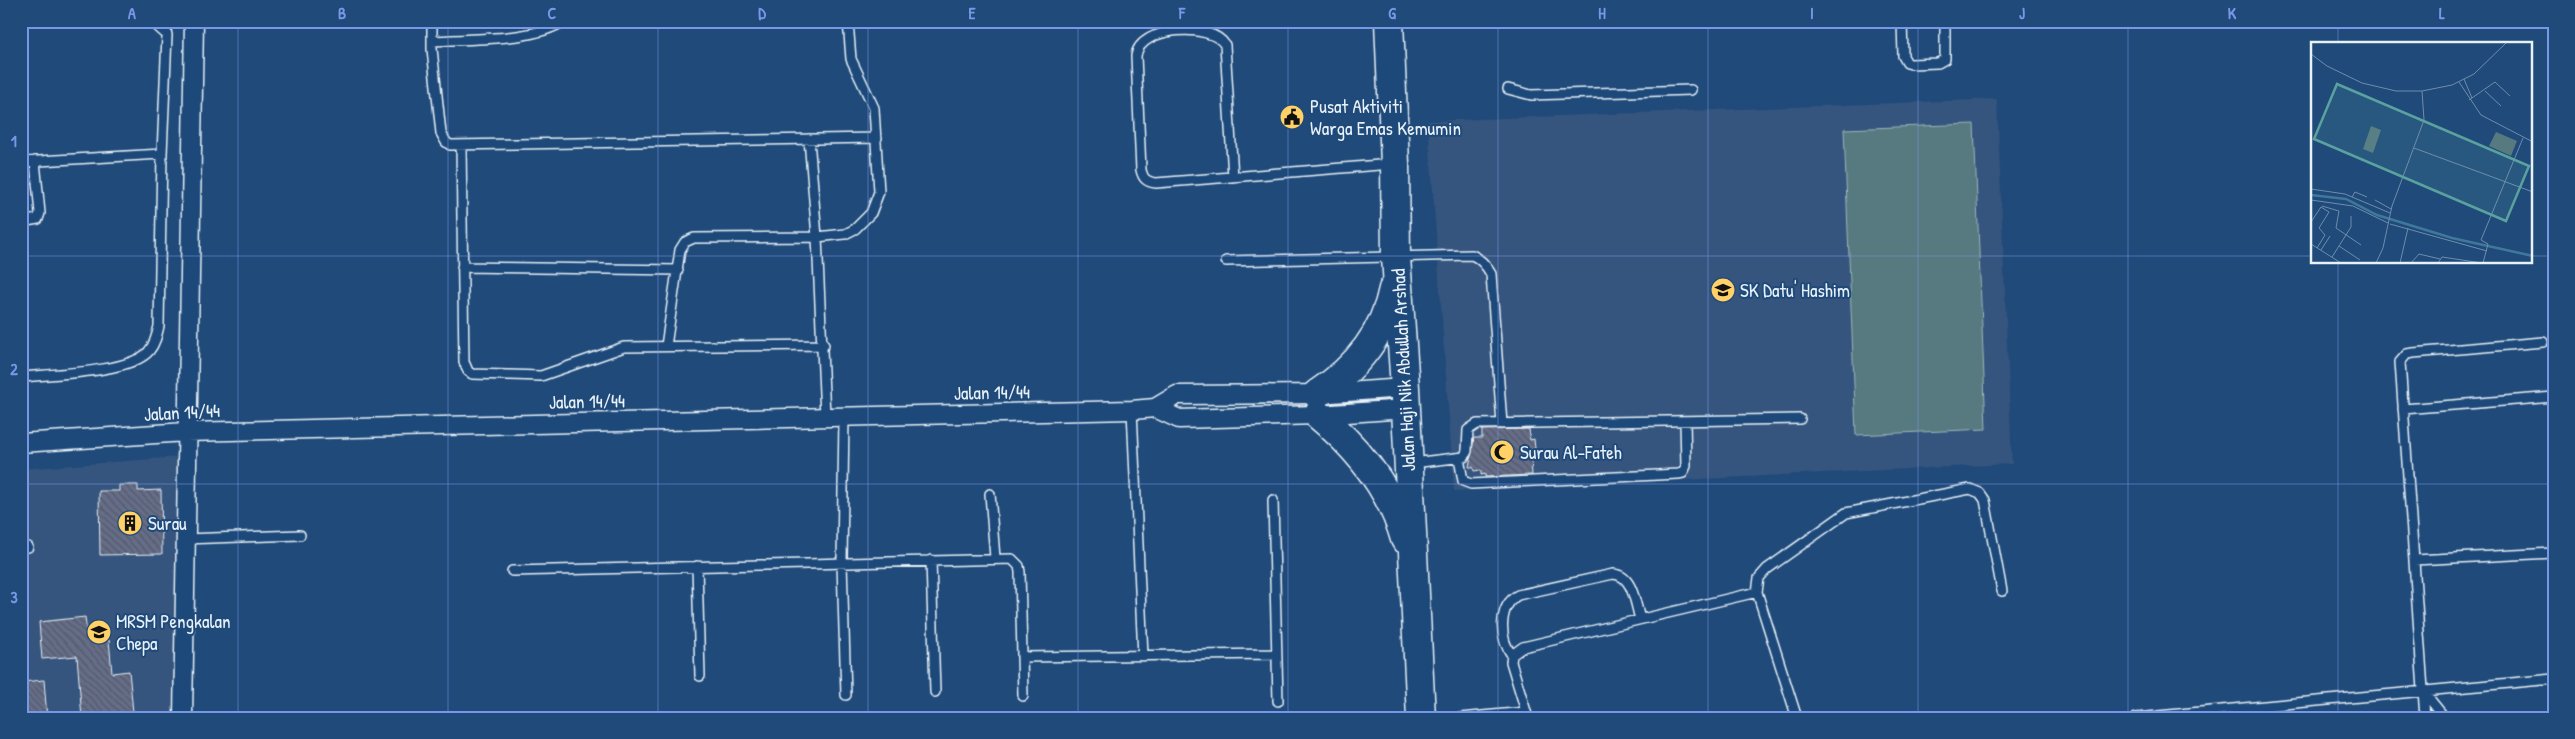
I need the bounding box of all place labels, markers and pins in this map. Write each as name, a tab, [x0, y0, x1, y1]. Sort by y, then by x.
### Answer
place label: Pusat Aktiviti Warga Emas Kemumin	[1310, 93, 1461, 141]
public building icon: Pusat Aktiviti Warga Emas Kemumin	[1279, 104, 1305, 130]
school or university icon: SK Datu' Hashim	[1710, 277, 1736, 303]
place label: SK Datu' Hashim	[1740, 277, 1850, 303]
mosque icon: Surau Al-Fateh	[1489, 439, 1515, 465]
place label: Surau Al-Fateh	[1520, 439, 1622, 465]
building icon: Surau	[117, 510, 143, 536]
place label: Surau	[148, 510, 187, 536]
place label: MRSM Pengkalan Chepa	[116, 608, 231, 656]
school or university icon: MRSM Pengkalan Chepa	[86, 619, 112, 645]

